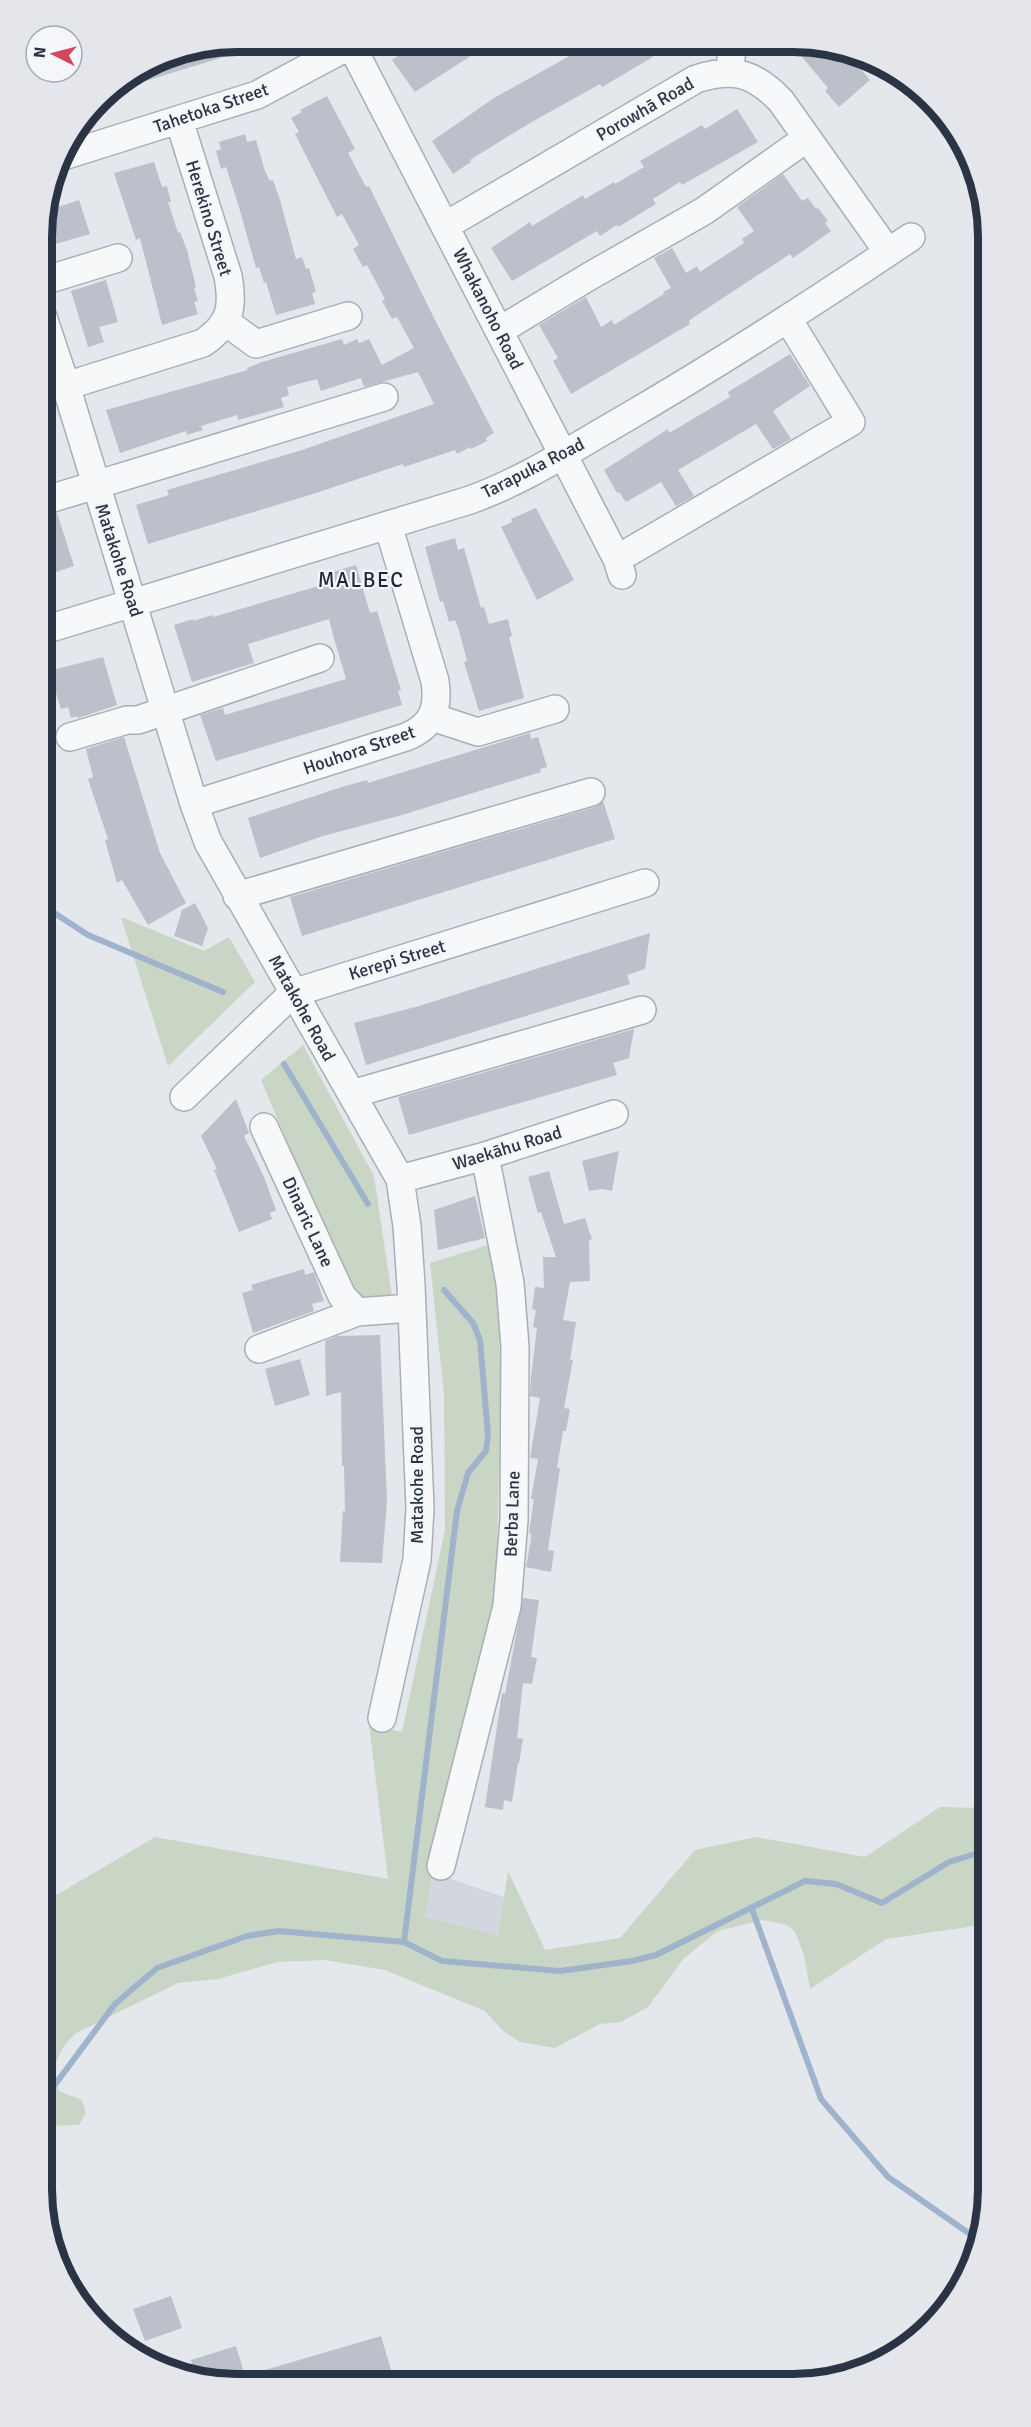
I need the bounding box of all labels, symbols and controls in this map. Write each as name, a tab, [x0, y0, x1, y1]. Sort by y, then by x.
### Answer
north arrow	[24, 24, 84, 84]
text: N	[30, 46, 51, 59]
street label: Porowhā Road	[592, 72, 698, 146]
street label: Tahetoka Street	[151, 78, 271, 138]
street label: Herekino Street	[181, 157, 237, 279]
street label: Whakanoho Road	[448, 245, 528, 373]
street label: Tarapuka Road	[478, 433, 588, 503]
street label: Matakohe Road	[90, 500, 148, 620]
district label: MALBEC	[318, 567, 404, 593]
street label: Houhora Street	[300, 721, 418, 779]
street label: Kerepi Street	[346, 935, 448, 985]
street label: Matakohe Road	[264, 951, 340, 1065]
street label: Waekāhu Road	[450, 1121, 564, 1175]
street label: Dinaric Lane	[278, 1173, 338, 1271]
street label: Matakohe Road	[406, 1426, 428, 1544]
street label: Berba Lane	[500, 1471, 524, 1557]

